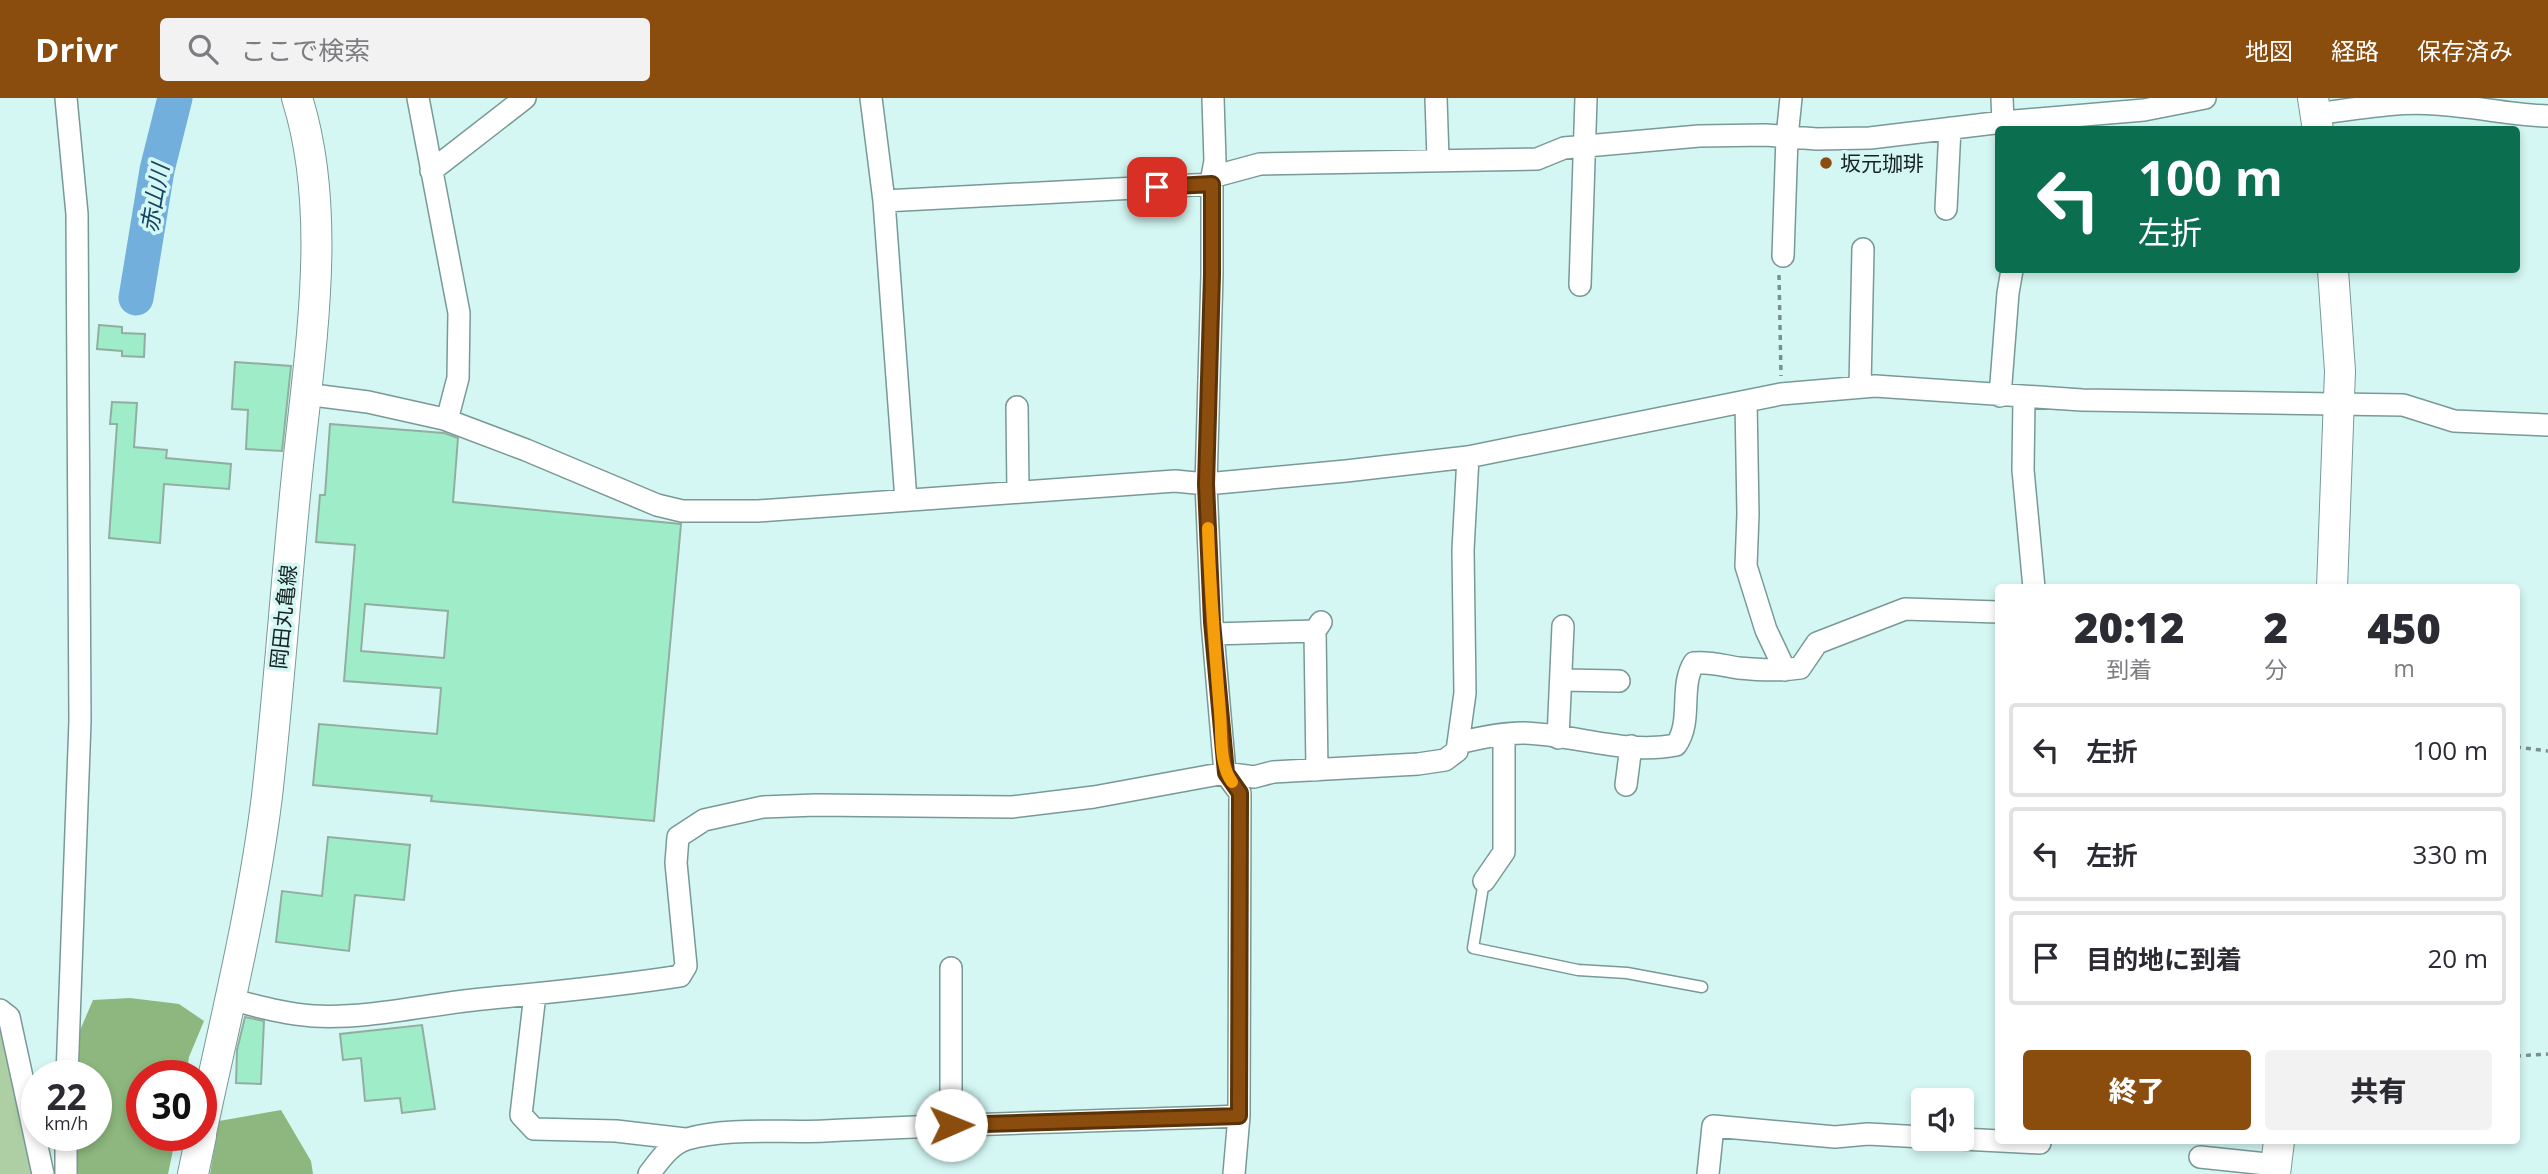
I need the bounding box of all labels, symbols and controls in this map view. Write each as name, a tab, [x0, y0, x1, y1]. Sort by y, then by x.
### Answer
search box	[160, 18, 650, 81]
text: Drivr	[35, 27, 118, 72]
icon: search	[184, 30, 222, 68]
text: ここで検索	[240, 32, 370, 68]
text: 地図	[2245, 34, 2293, 67]
text: 経路	[2331, 34, 2379, 67]
text: 保存済み	[2417, 34, 2513, 67]
text: 100 m	[2138, 144, 2283, 210]
place label: 坂元珈琲	[1840, 149, 1924, 177]
icon: left	[2023, 154, 2114, 245]
marker: 坂元珈琲	[1818, 155, 1834, 171]
pin	[1127, 157, 1187, 217]
water label: 赤山川	[132, 158, 176, 235]
icon: arrive	[1138, 168, 1176, 206]
text: 左折	[2138, 210, 2202, 253]
street label: 岡田丸亀線	[264, 563, 302, 671]
text: 20:12	[2074, 598, 2185, 655]
text: 2	[2264, 598, 2288, 655]
text: 450	[2367, 599, 2441, 656]
text: m	[2393, 652, 2415, 684]
text: 到着	[2106, 653, 2152, 685]
text: 分	[2264, 653, 2287, 685]
icon: left	[2027, 731, 2065, 769]
text: 100 m	[2413, 732, 2488, 768]
text: 左折	[2086, 733, 2138, 769]
icon: left	[2027, 835, 2065, 873]
text: 330 m	[2413, 836, 2488, 872]
text: 左折	[2086, 837, 2138, 873]
icon: arrive	[2027, 939, 2065, 977]
text: 20 m	[2427, 940, 2488, 976]
text: 目的地に到着	[2086, 941, 2242, 977]
button: 終了	[2023, 1050, 2251, 1130]
button: 共有	[2265, 1050, 2492, 1130]
speed limit sign: 30	[126, 1060, 217, 1151]
text: 22	[46, 1073, 87, 1120]
position arrow	[914, 1088, 988, 1162]
map controls	[1911, 1088, 1974, 1151]
button: sound	[1911, 1088, 1974, 1151]
text: km/h	[45, 1111, 88, 1135]

